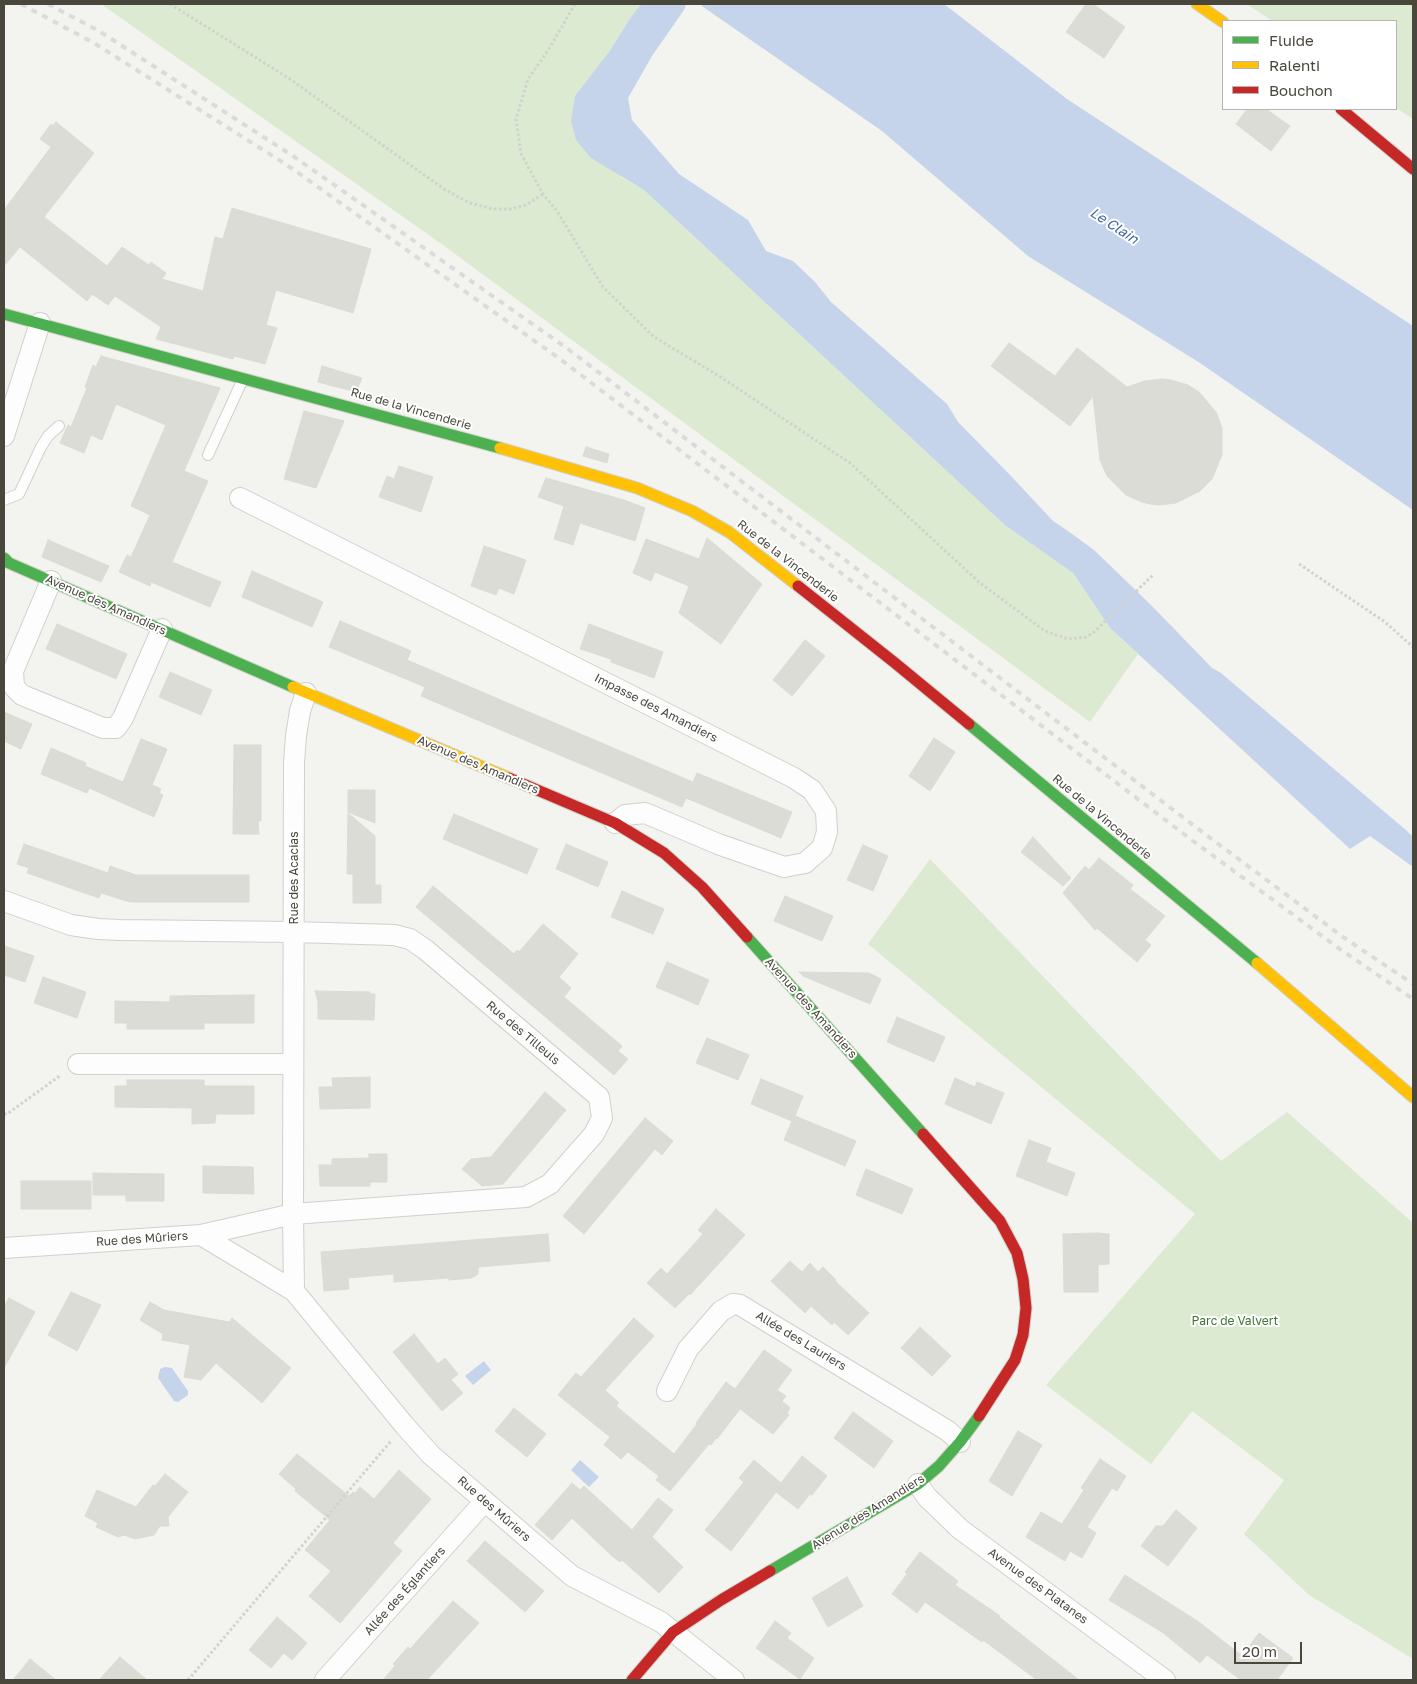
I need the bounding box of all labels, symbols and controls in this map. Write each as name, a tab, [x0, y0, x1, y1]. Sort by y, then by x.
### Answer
legend	[1222, 20, 1397, 110]
text: Fluide	[1269, 31, 1314, 49]
text: Ralenti	[1269, 56, 1320, 74]
text: Bouchon	[1269, 81, 1333, 99]
water label: Le Clain	[1087, 204, 1141, 248]
street label: Rue de la Vincenderie	[349, 385, 473, 433]
street label: Rue de la Vincenderie	[734, 517, 842, 605]
street label: Avenue des Amandiers	[43, 572, 169, 638]
street label: Impasse des Amandiers	[592, 671, 720, 745]
street label: Avenue des Amandiers	[415, 733, 541, 797]
street label: Rue de la Vincenderie	[1050, 771, 1154, 863]
street label: Rue des Acacias	[287, 832, 301, 924]
street label: Avenue des Amandiers	[762, 955, 860, 1061]
street label: Rue des Tilleuls	[483, 998, 563, 1068]
street label: Rue des Mûriers	[95, 1229, 189, 1249]
street label: Allée des Lauriers	[753, 1308, 849, 1374]
park label: Parc de Valvert	[1192, 1314, 1278, 1328]
street label: Avenue des Amandiers	[809, 1471, 927, 1553]
street label: Rue des Mûriers	[454, 1473, 534, 1545]
street label: Allée des Églantiers	[361, 1544, 449, 1638]
street label: Avenue des Platanes	[985, 1545, 1091, 1627]
scale bar	[1237, 1632, 1304, 1664]
text: 20 m	[1242, 1642, 1277, 1660]

